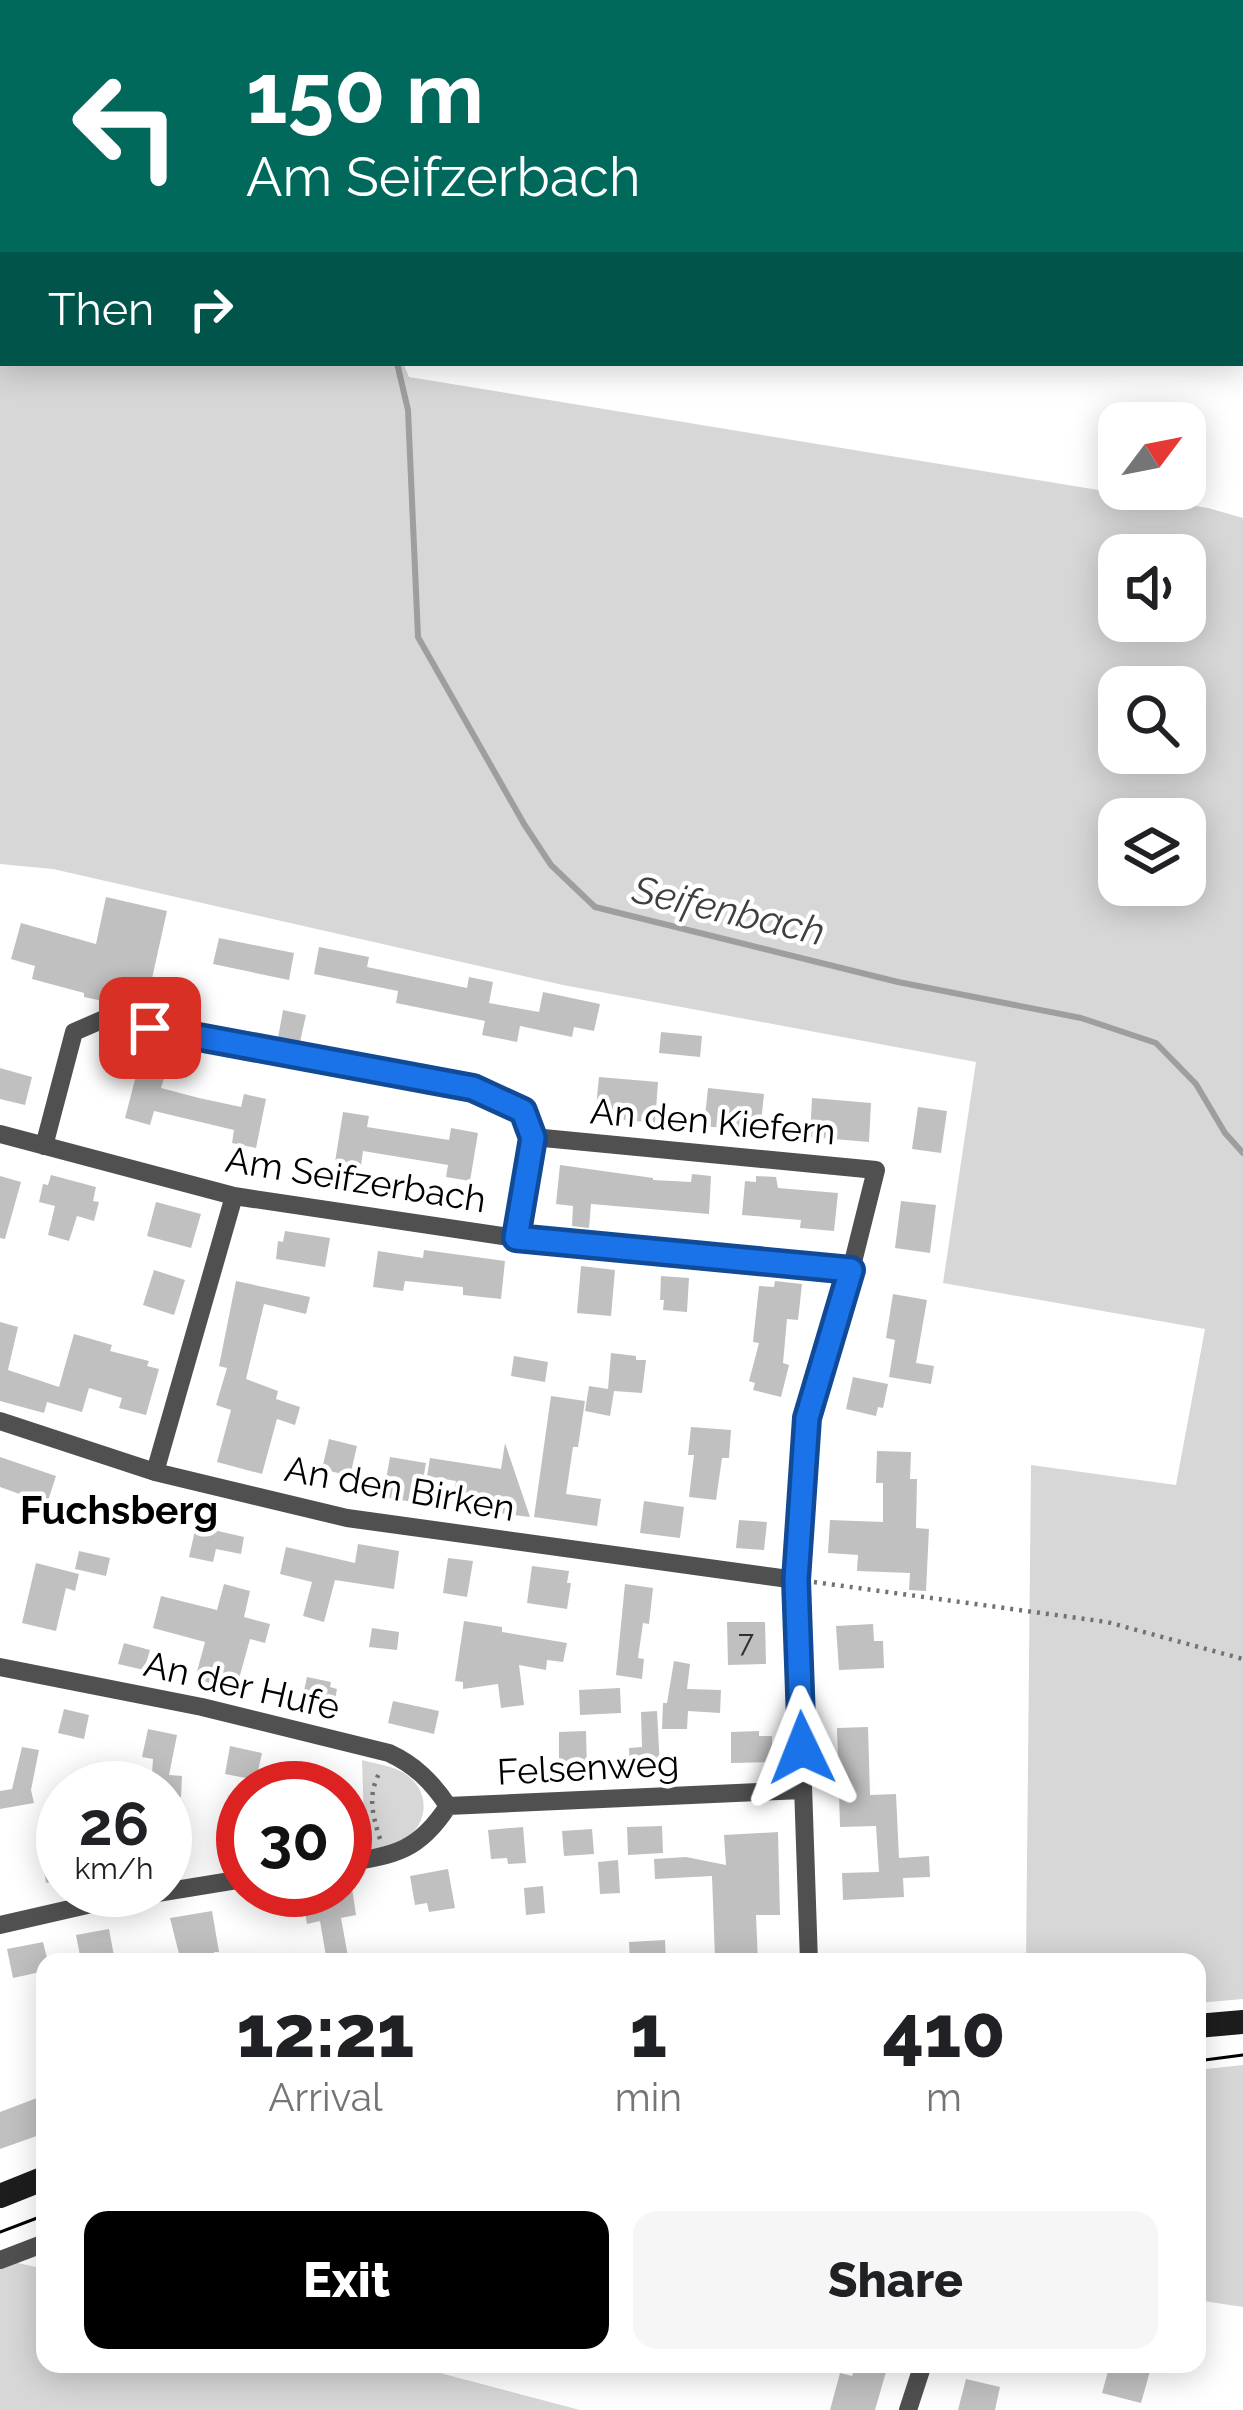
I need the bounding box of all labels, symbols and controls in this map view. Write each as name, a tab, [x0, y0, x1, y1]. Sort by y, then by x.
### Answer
text: 150 m	[246, 44, 484, 143]
icon: left	[48, 48, 204, 204]
text: Am Seifzerbach	[246, 145, 640, 209]
icon: right	[178, 276, 244, 342]
text: Then	[48, 283, 154, 336]
north arrow	[1098, 402, 1206, 510]
map controls	[1098, 402, 1206, 906]
button: sound	[1098, 534, 1206, 642]
button: search	[1098, 666, 1206, 774]
button: layers	[1098, 798, 1206, 906]
water label: Seifenbach	[628, 865, 829, 954]
pin	[99, 977, 201, 1079]
icon: arrive	[117, 995, 183, 1061]
street label: An den Kiefern	[589, 1089, 837, 1153]
street label: Am Seifzerbach	[223, 1138, 489, 1220]
street label: An den Birken	[282, 1447, 518, 1529]
district label: Fuchsberg	[20, 1487, 218, 1533]
house number: 7	[738, 1624, 754, 1659]
street label: An der Hufe	[140, 1642, 344, 1728]
position arrow	[739, 1685, 865, 1811]
street label: Felsenweg	[496, 1741, 680, 1793]
speed limit sign: 30	[216, 1761, 372, 1917]
text: 26	[79, 1789, 149, 1859]
text: km/h	[74, 1851, 154, 1886]
text: 12:21	[236, 1989, 414, 2074]
text: 1	[630, 1989, 667, 2074]
text: 410	[882, 1989, 1006, 2074]
text: Arrival	[268, 2074, 383, 2120]
text: min	[615, 2074, 682, 2120]
text: m	[926, 2074, 962, 2120]
button: Exit	[84, 2211, 609, 2349]
button: Share	[633, 2211, 1158, 2349]

